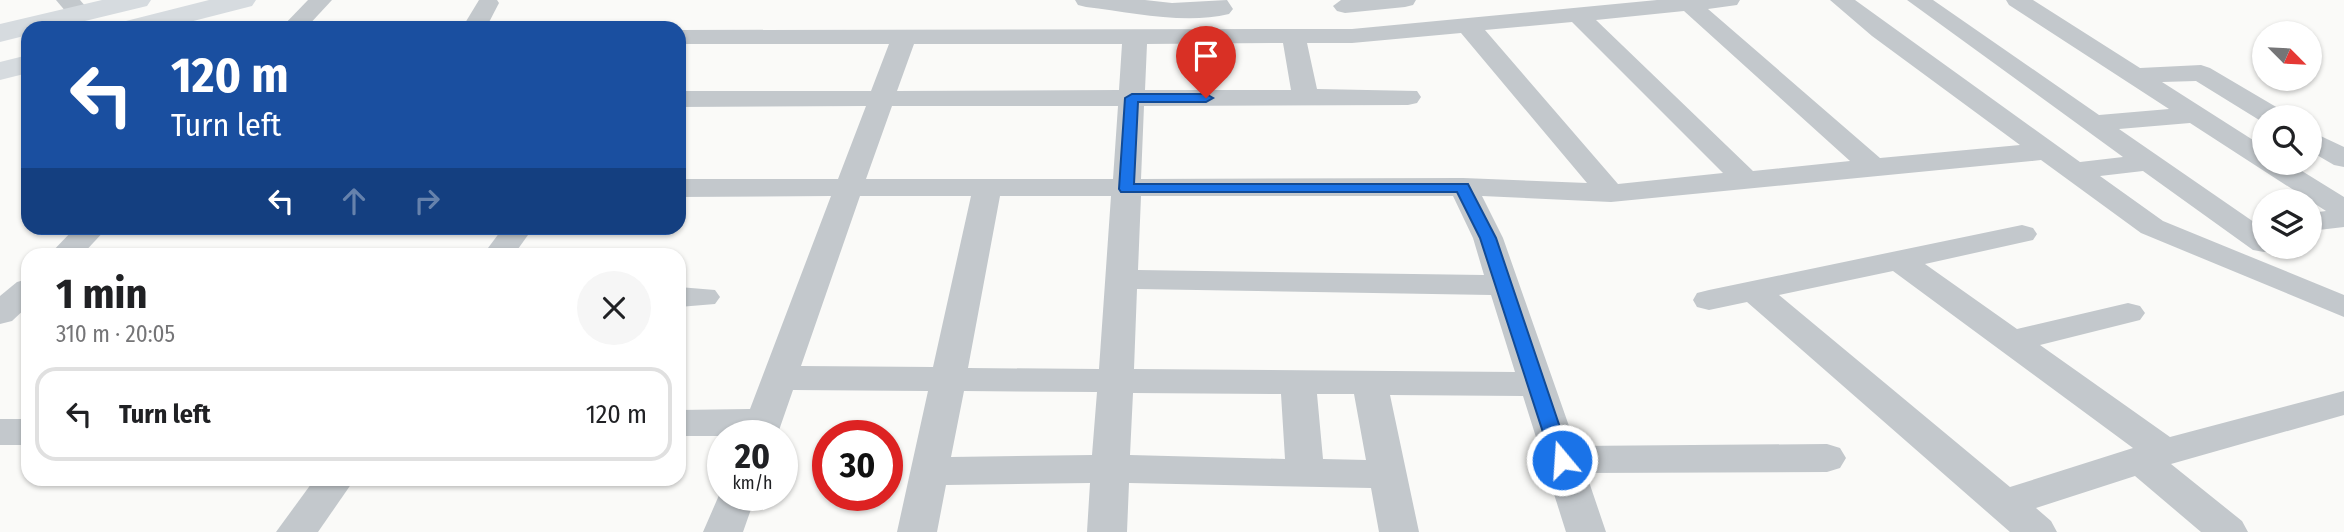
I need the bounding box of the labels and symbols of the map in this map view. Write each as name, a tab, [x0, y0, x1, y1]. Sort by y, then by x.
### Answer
north arrow	[2252, 21, 2322, 91]
pin	[1176, 26, 1236, 98]
speed limit sign: 30	[812, 420, 903, 511]
position arrow	[1525, 423, 1599, 497]

